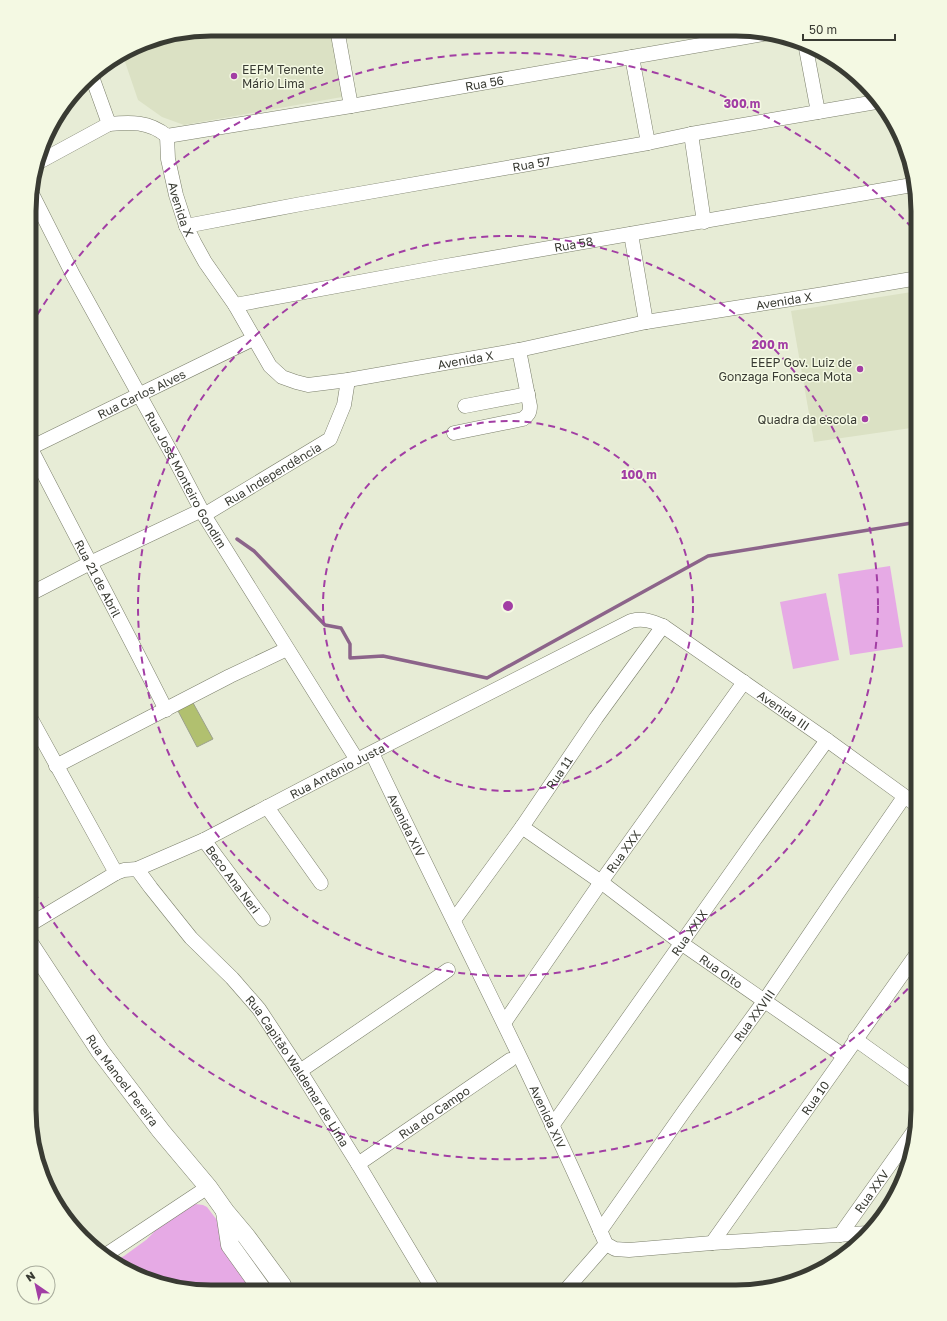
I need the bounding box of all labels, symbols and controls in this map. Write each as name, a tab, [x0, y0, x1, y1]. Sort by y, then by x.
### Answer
scale bar	[803, 16, 895, 42]
text: 50 m	[809, 22, 837, 37]
place label: EEFM Tenente Mário Lima	[242, 62, 324, 91]
marker: EEFM Tenente Mário Lima	[229, 71, 239, 81]
street label: Rua 56	[464, 72, 505, 93]
text: 300 m	[724, 96, 760, 111]
street label: Rua 57	[511, 153, 552, 174]
street label: Avenida X	[166, 181, 198, 239]
street label: Rua 58	[553, 233, 594, 255]
street label: Avenida X	[755, 289, 813, 312]
text: 200 m	[752, 337, 788, 352]
street label: Avenida X	[436, 347, 495, 372]
place label: EEEP Gov. Luiz de Gonzaga Fonseca Mota	[719, 355, 852, 384]
marker: EEEP Gov. Luiz de Gonzaga Fonseca Mota	[855, 364, 865, 374]
street label: Rua Carlos Alves	[95, 366, 188, 421]
street label: Rua José Monteiro Gondim	[142, 409, 230, 551]
place label: Quadra da escola	[758, 412, 857, 427]
marker: Quadra da escola	[860, 414, 870, 424]
street label: Rua Independência	[221, 439, 324, 509]
text: 100 m	[621, 467, 657, 482]
street label: Rua 21 de Abril	[72, 537, 125, 620]
centre of rings	[501, 599, 515, 613]
street label: Avenida III	[755, 687, 813, 733]
street label: Rua Antônio Justa	[287, 740, 387, 801]
street label: Rua 11	[542, 753, 576, 792]
street label: Avenida XIV	[385, 791, 428, 859]
street label: Rua XXX	[603, 827, 643, 875]
street label: Beco Ana Neri	[203, 842, 264, 916]
street label: Rua XXIX	[668, 907, 710, 958]
street label: Rua Oito	[697, 951, 746, 991]
street label: Rua XXVIII	[730, 986, 778, 1044]
street label: Rua Capitão Waldemar de Lima	[243, 992, 353, 1149]
street label: Rua Manoel Pereira	[83, 1031, 162, 1129]
street label: Rua 10	[798, 1078, 832, 1118]
street label: Rua do Campo	[396, 1082, 472, 1142]
street label: Avenida XIV	[527, 1082, 569, 1151]
street label: Rua XXV	[851, 1167, 892, 1215]
north arrow	[16, 1265, 56, 1305]
text: N	[23, 1269, 37, 1284]

